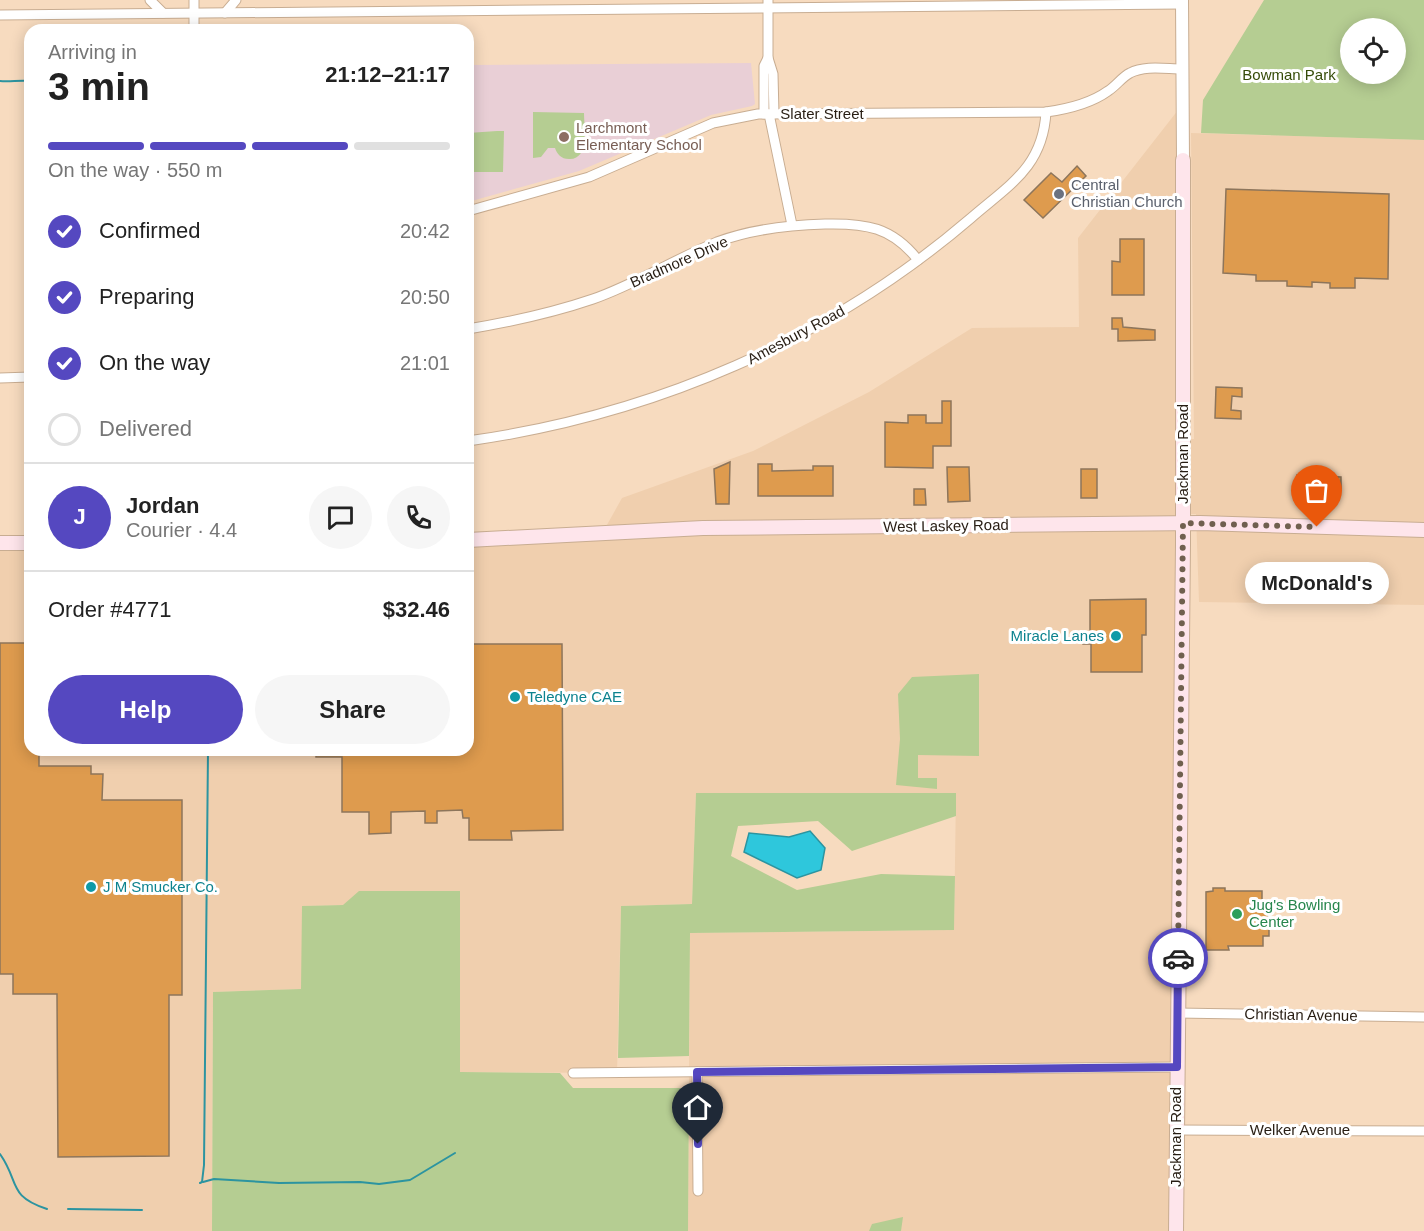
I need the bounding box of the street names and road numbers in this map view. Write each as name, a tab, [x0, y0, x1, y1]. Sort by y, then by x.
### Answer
street label: Slater Street	[780, 105, 865, 122]
street label: Bradmore Drive	[627, 232, 730, 291]
street label: Amesbury Road	[744, 302, 847, 367]
street label: Jackman Road	[1174, 404, 1191, 504]
street label: West Laskey Road	[883, 516, 1009, 535]
street label: Christian Avenue	[1244, 1005, 1358, 1024]
street label: Jackman Road	[1167, 1087, 1184, 1187]
street label: Welker Avenue	[1250, 1121, 1350, 1138]

